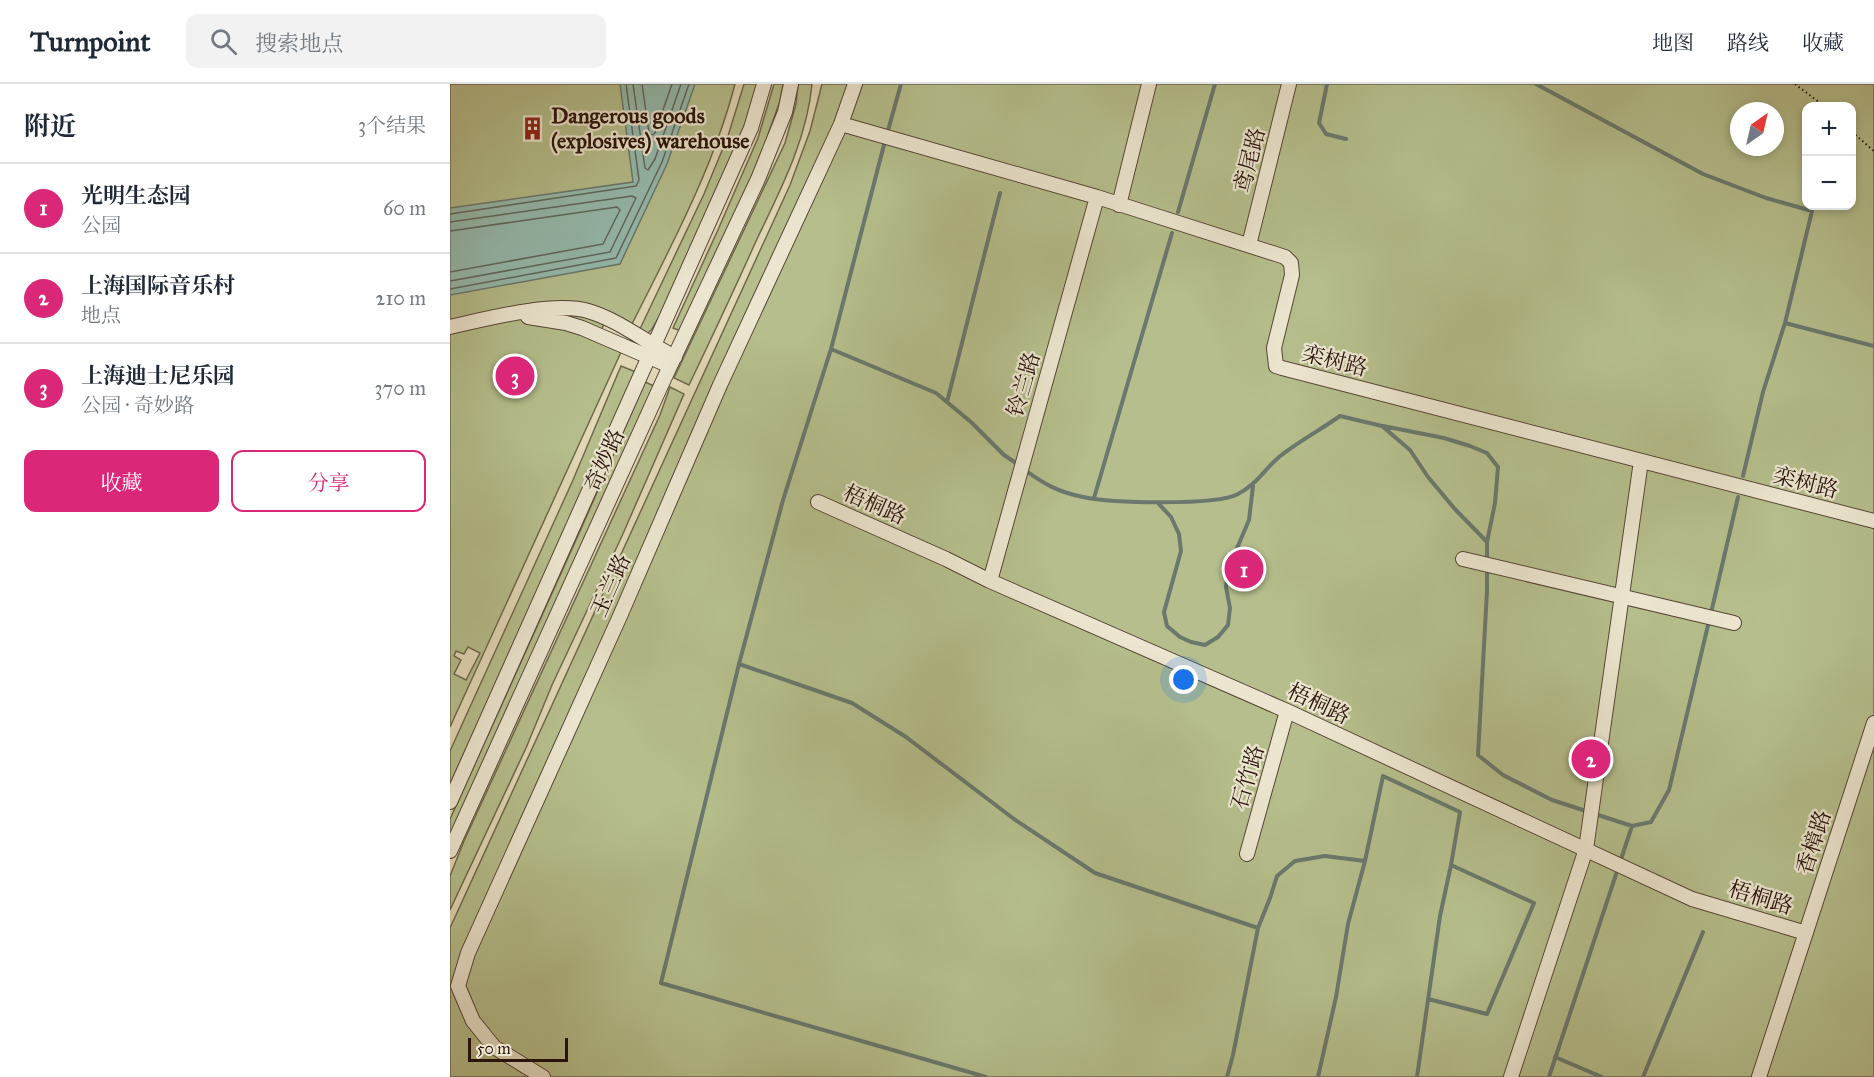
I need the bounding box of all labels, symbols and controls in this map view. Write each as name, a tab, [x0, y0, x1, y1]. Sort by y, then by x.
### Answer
search box	[186, 14, 606, 68]
text: Turnpoint	[30, 24, 150, 59]
icon: search	[207, 25, 240, 58]
text: 搜索地点	[255, 30, 343, 57]
text: 地图	[1652, 30, 1694, 56]
text: 路线	[1727, 30, 1769, 56]
text: 收藏	[1802, 30, 1844, 56]
place label: Dangerous goods (explosives) warehouse	[551, 102, 749, 154]
north arrow	[1730, 102, 1784, 156]
map controls	[1802, 102, 1856, 210]
button: +	[1802, 102, 1856, 156]
text: 附近	[24, 110, 76, 142]
text: 3个结果	[358, 113, 426, 137]
building icon: Dangerous goods (explosives) warehouse	[520, 115, 546, 141]
street label: 鸢尾路	[1228, 125, 1271, 195]
button: −	[1802, 156, 1856, 210]
text: 光明生态园	[81, 182, 191, 209]
text: 1	[40, 196, 47, 220]
text: 60 m	[383, 196, 426, 220]
text: 公园	[81, 213, 121, 237]
text: 上海国际音乐村	[81, 272, 235, 299]
text: 2	[39, 286, 48, 310]
text: 210 m	[376, 286, 426, 310]
text: 地点	[81, 303, 121, 327]
street label: 栾树路	[1300, 339, 1370, 382]
street label: 铃兰路	[1001, 349, 1046, 420]
pin: 3	[496, 354, 534, 398]
text: 上海迪士尼乐园	[81, 362, 235, 389]
text: 3	[40, 376, 48, 400]
text: 370 m	[375, 376, 426, 400]
text: 公园 · 奇妙路	[81, 393, 194, 417]
street label: 奇妙路	[579, 425, 630, 496]
button: 收藏	[24, 450, 219, 512]
button: 分享	[231, 450, 426, 512]
street label: 栾树路	[1771, 461, 1841, 504]
street label: 梧桐路	[839, 479, 910, 530]
pin: 1	[1224, 546, 1264, 592]
street label: 玉兰路	[585, 550, 636, 621]
your location	[1169, 665, 1198, 694]
street label: 梧桐路	[1283, 677, 1354, 730]
pin: 2	[1572, 736, 1610, 782]
street label: 石竹路	[1225, 742, 1270, 813]
street label: 香樟路	[1790, 807, 1837, 878]
street label: 梧桐路	[1725, 875, 1796, 920]
scale bar	[468, 1035, 568, 1062]
text: 50 m	[477, 1039, 511, 1058]

